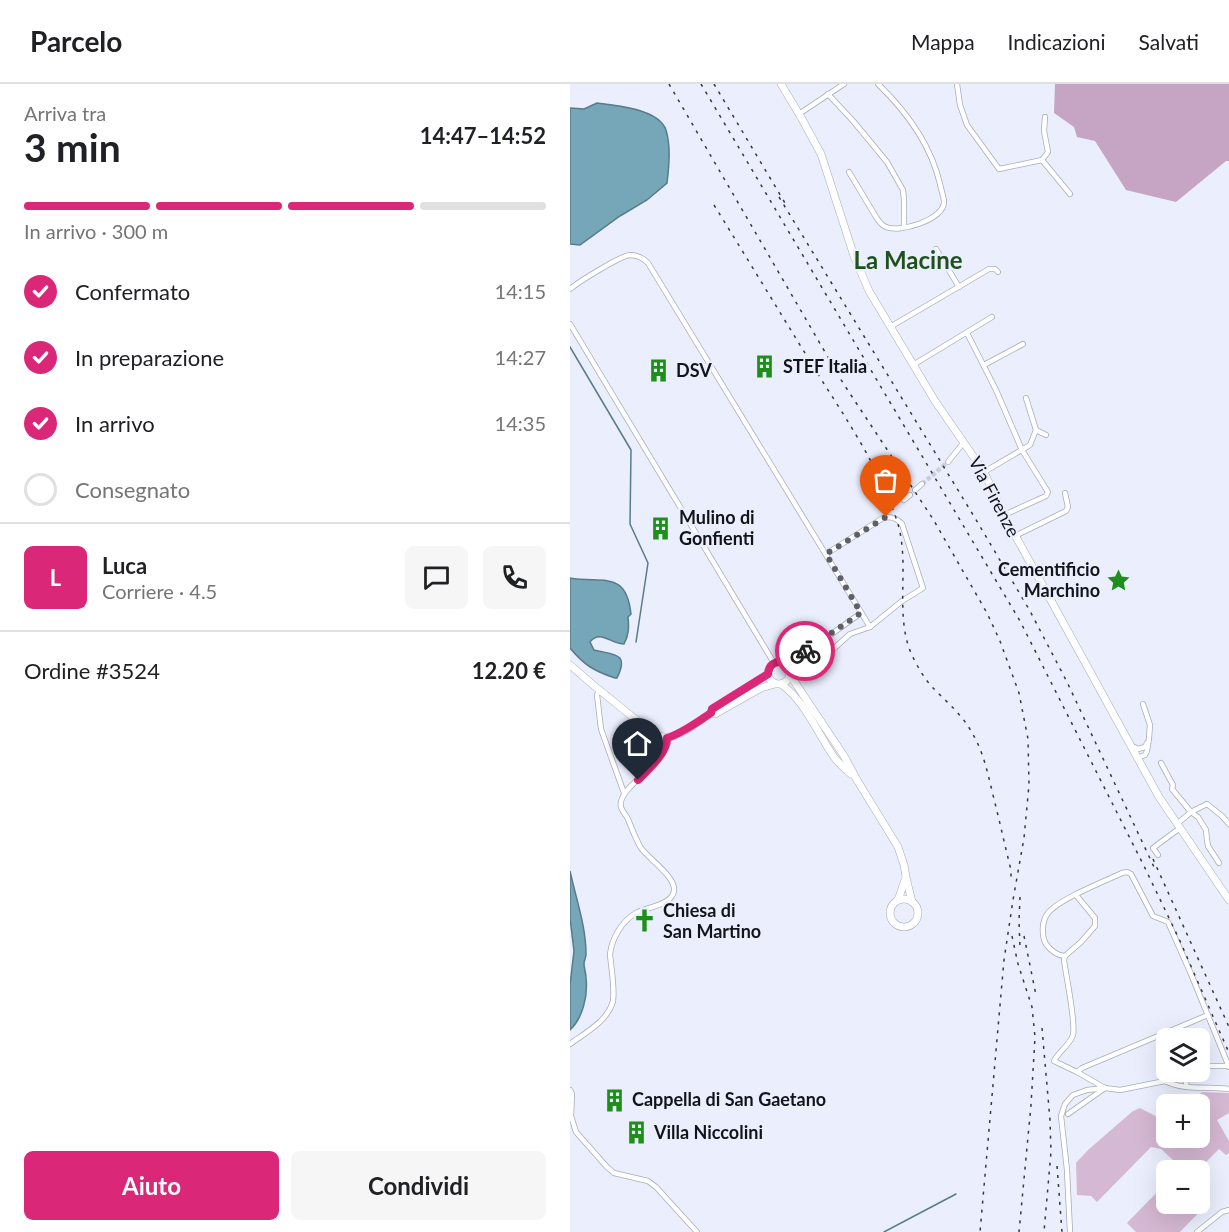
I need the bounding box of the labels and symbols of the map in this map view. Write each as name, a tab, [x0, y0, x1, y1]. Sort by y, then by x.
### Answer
district label: La Macine	[853, 245, 963, 274]
building icon: STEF Italia	[752, 354, 778, 380]
place label: STEF Italia	[783, 355, 867, 377]
building icon: DSV	[645, 358, 671, 384]
place label: DSV	[676, 359, 712, 381]
street label: Via Firenze	[965, 453, 1025, 540]
pin	[860, 455, 911, 517]
place label: Mulino di Gonfienti	[679, 506, 755, 549]
building icon: Mulino di Gonfienti	[648, 515, 674, 541]
place label: Cementificio Marchino	[998, 558, 1100, 601]
place icon: Cementificio Marchino	[1105, 567, 1131, 593]
courier	[775, 621, 835, 681]
pin	[612, 718, 663, 780]
place label: Chiesa di San Martino	[663, 899, 761, 942]
church icon: Chiesa di San Martino	[632, 908, 658, 934]
building icon: Cappella di San Gaetano	[601, 1087, 627, 1113]
place label: Cappella di San Gaetano	[632, 1088, 826, 1110]
building icon: Villa Niccolini	[623, 1120, 649, 1146]
place label: Villa Niccolini	[653, 1121, 763, 1143]

